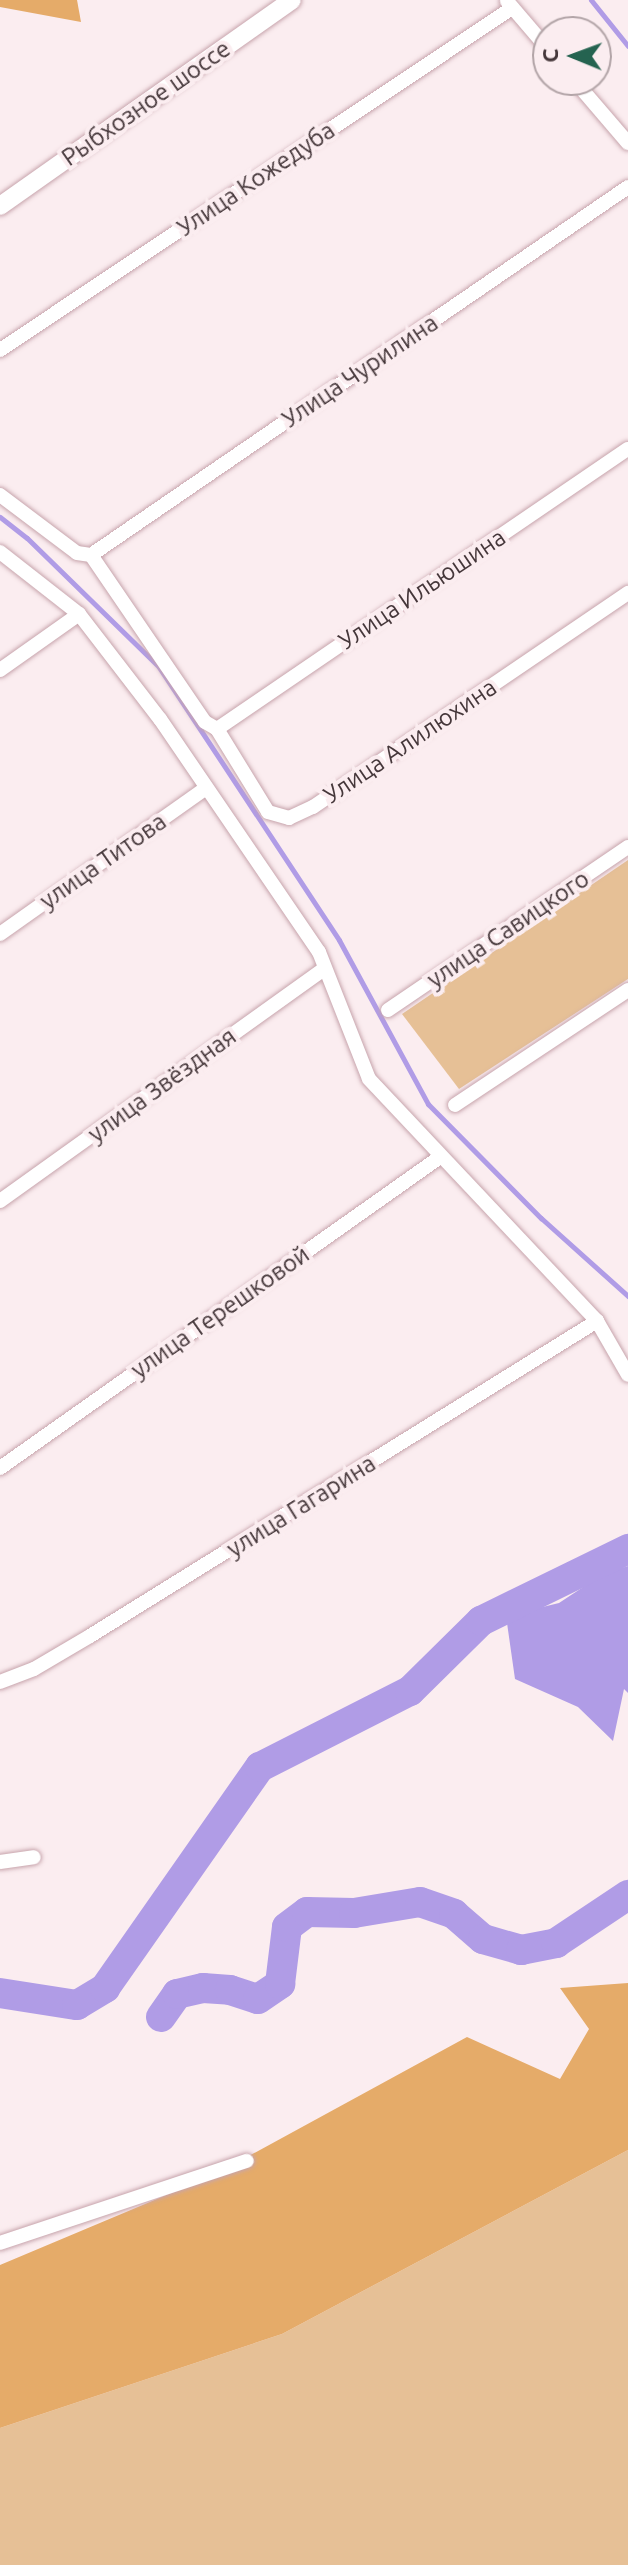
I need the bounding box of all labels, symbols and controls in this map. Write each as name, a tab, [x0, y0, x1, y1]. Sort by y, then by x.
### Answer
north arrow	[532, 16, 612, 96]
street label: Рыбхозное шоссе	[56, 34, 236, 172]
text: С	[537, 48, 562, 63]
street label: Улица Кожедуба	[172, 116, 340, 242]
street label: Улица Чурилина	[277, 308, 443, 434]
street label: Улица Ильюшина	[333, 523, 511, 655]
street label: Улица Алилюхина	[318, 673, 502, 809]
street label: улица Титова	[34, 807, 172, 915]
street label: улица Савицкого	[421, 864, 595, 994]
street label: улица Звёздная	[82, 1022, 242, 1148]
street label: улица Терешковой	[125, 1240, 315, 1384]
street label: улица Гагарина	[221, 1449, 381, 1563]

